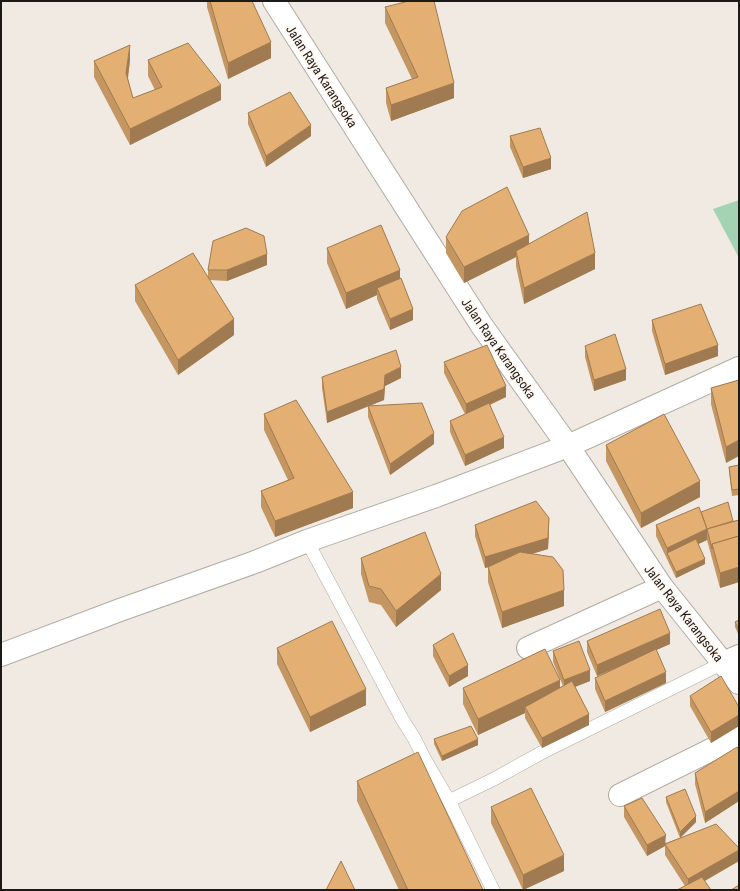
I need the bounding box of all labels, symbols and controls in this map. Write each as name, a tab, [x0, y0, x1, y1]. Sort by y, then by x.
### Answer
street label: Jalan Raya Karangsoka	[283, 22, 360, 130]
street label: Jalan Raya Karangsoka	[458, 295, 539, 401]
street label: Jalan Raya Karangsoka	[641, 562, 726, 665]

